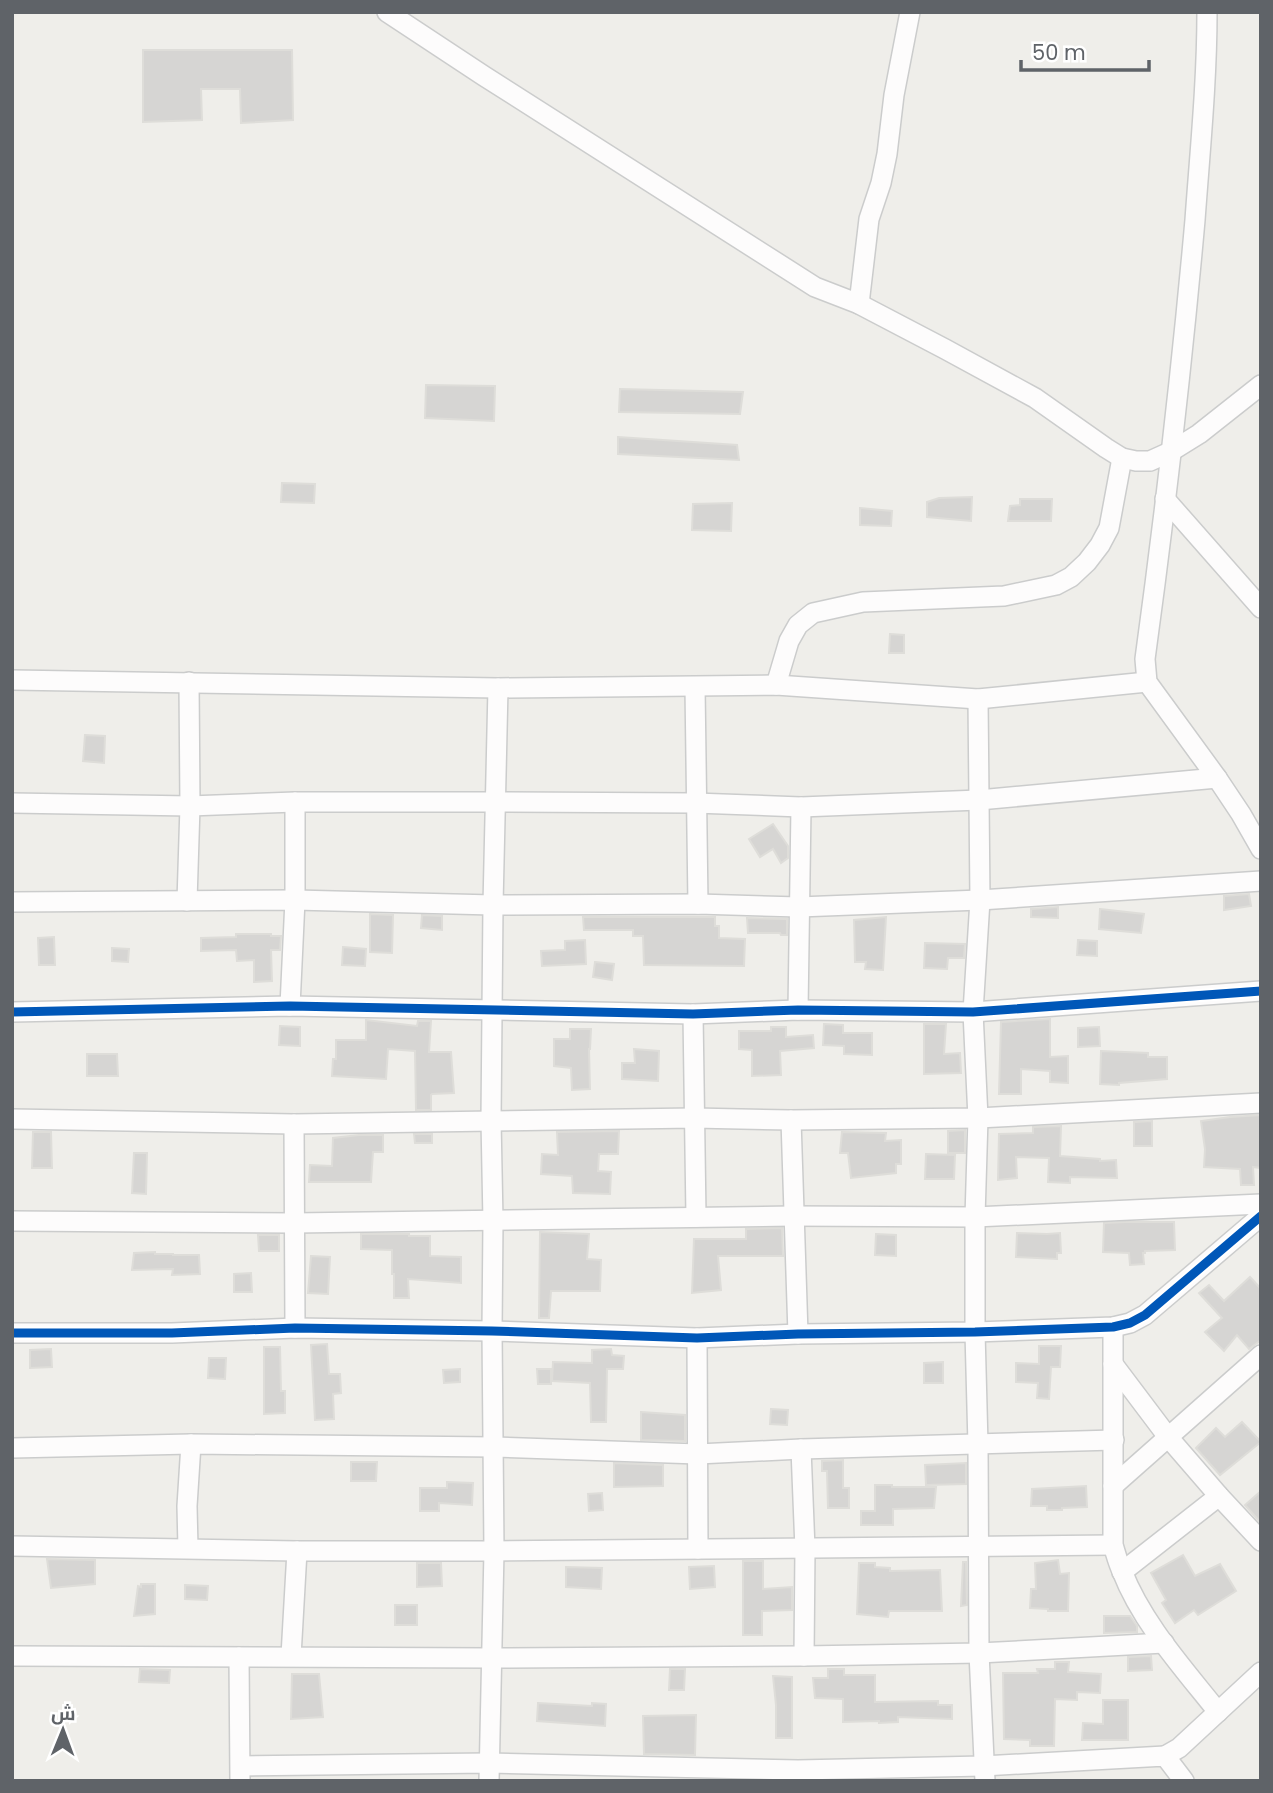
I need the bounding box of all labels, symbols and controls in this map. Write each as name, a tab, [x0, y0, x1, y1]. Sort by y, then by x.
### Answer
scale bar	[1021, 28, 1149, 72]
text: 50 m	[1032, 38, 1086, 67]
north arrow	[28, 1695, 98, 1765]
text: ش	[51, 1700, 76, 1727]

